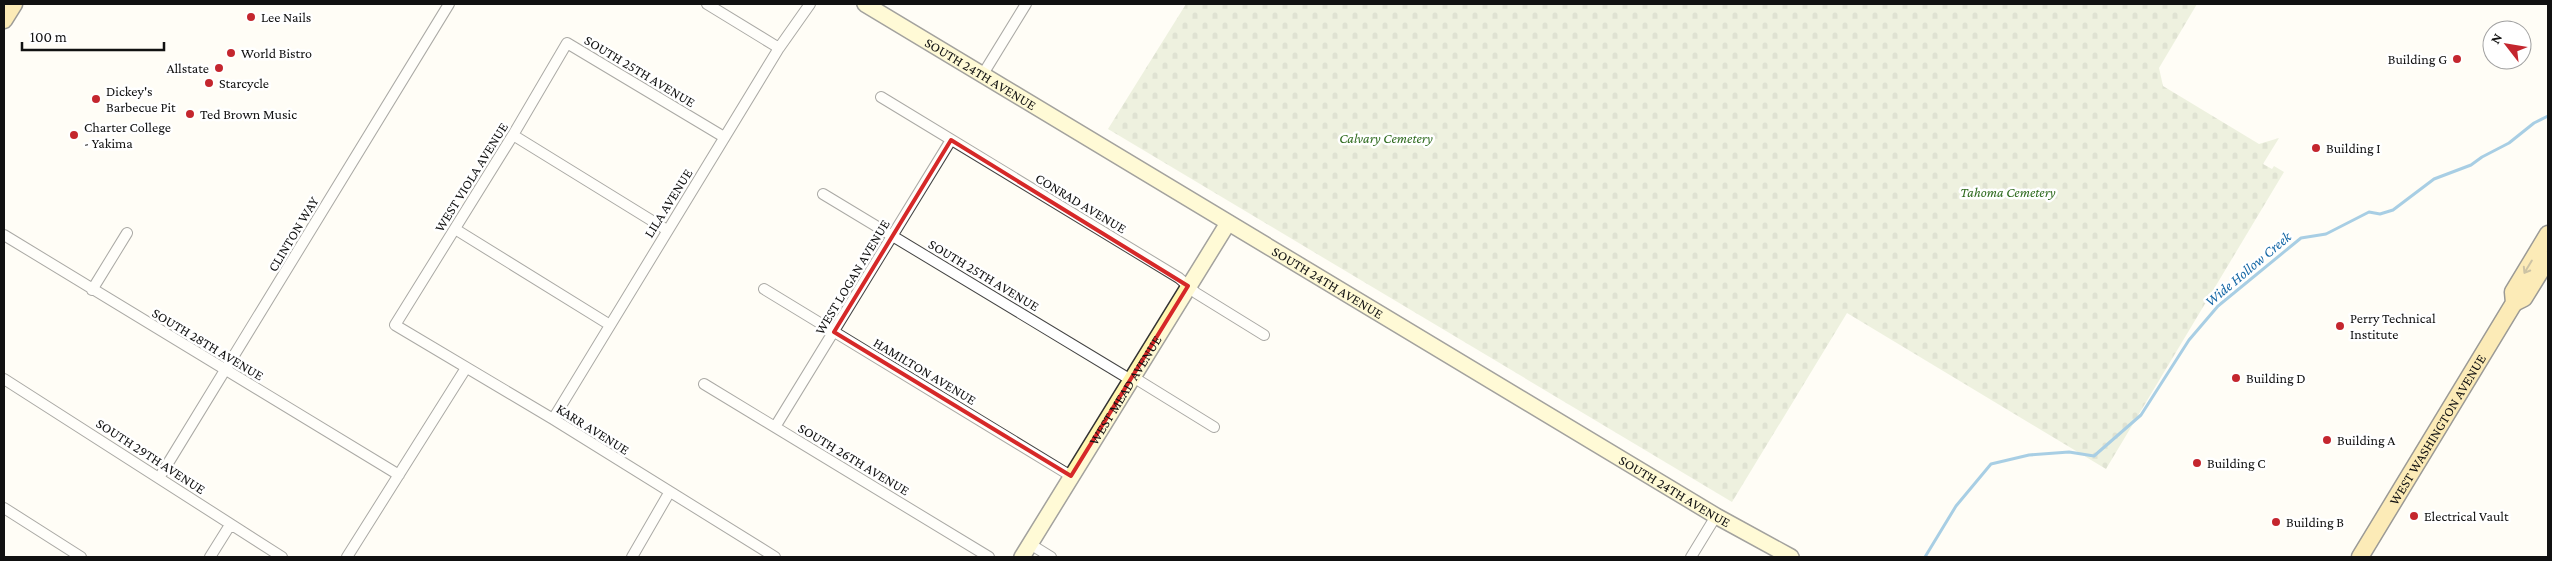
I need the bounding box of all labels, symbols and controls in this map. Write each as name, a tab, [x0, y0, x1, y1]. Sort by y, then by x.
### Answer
place label: Lee Nails	[261, 9, 311, 25]
marker: Lee Nails	[245, 11, 257, 23]
scale bar	[22, 20, 165, 52]
north arrow	[2482, 20, 2532, 70]
text: 100 m	[30, 29, 67, 45]
text: N	[2487, 30, 2505, 47]
street label: SOUTH 25TH AVENUE	[582, 32, 699, 111]
street label: SOUTH 24TH AVENUE	[922, 34, 1040, 113]
place label: World Bistro	[241, 45, 312, 61]
marker: World Bistro	[225, 47, 237, 59]
place label: Building G	[2388, 51, 2447, 67]
marker: Building G	[2451, 53, 2463, 65]
place label: Allstate	[166, 60, 209, 76]
marker: Allstate	[213, 62, 225, 74]
place label: Starcycle	[219, 75, 269, 91]
marker: Starcycle	[203, 77, 215, 89]
place label: Dickey's Barbecue Pit	[106, 83, 176, 115]
marker: Dickey's Barbecue Pit	[90, 93, 102, 105]
place label: Ted Brown Music	[200, 106, 297, 122]
marker: Ted Brown Music	[184, 108, 196, 120]
place label: Charter College - Yakima	[84, 119, 171, 151]
street label: WEST VIOLA AVENUE	[431, 119, 511, 234]
marker: Charter College - Yakima	[68, 129, 80, 141]
park label: Calvary Cemetery	[1339, 130, 1433, 146]
place label: Building I	[2326, 140, 2381, 156]
marker: Building I	[2310, 142, 2322, 154]
street label: LILA AVENUE	[641, 165, 696, 240]
street label: CONRAD AVENUE	[1033, 170, 1130, 237]
park label: Tahoma Cemetery	[1960, 184, 2056, 200]
street label: CLINTON WAY	[264, 193, 322, 274]
street label: WEST LOGAN AVENUE	[811, 216, 893, 337]
water label: Wide Hollow Creek	[2202, 227, 2295, 310]
street label: SOUTH 25TH AVENUE	[926, 236, 1043, 315]
street label: SOUTH 24TH AVENUE	[1269, 243, 1387, 322]
one-way arrow	[2522, 260, 2532, 274]
street label: SOUTH 28TH AVENUE	[149, 304, 267, 384]
place label: Perry Technical Institute	[2350, 310, 2436, 342]
marker: Perry Technical Institute	[2334, 320, 2346, 332]
street label: WEST MEAD AVENUE	[1085, 332, 1165, 448]
street label: HAMILTON AVENUE	[871, 334, 980, 408]
street label: WEST WASHINGTON AVENUE	[2385, 351, 2489, 508]
place label: Building D	[2246, 370, 2306, 386]
marker: Building D	[2230, 372, 2242, 384]
street label: KARR AVENUE	[554, 400, 633, 458]
street label: SOUTH 29TH AVENUE	[93, 415, 209, 497]
street label: SOUTH 26TH AVENUE	[796, 420, 913, 499]
place label: Building A	[2337, 432, 2395, 448]
marker: Building A	[2321, 434, 2333, 446]
street label: SOUTH 24TH AVENUE	[1616, 452, 1734, 531]
place label: Building C	[2207, 455, 2266, 471]
marker: Building C	[2191, 457, 2203, 469]
place label: Electrical Vault	[2424, 508, 2509, 524]
marker: Electrical Vault	[2408, 510, 2420, 522]
place label: Building B	[2286, 514, 2344, 530]
marker: Building B	[2270, 516, 2282, 528]

